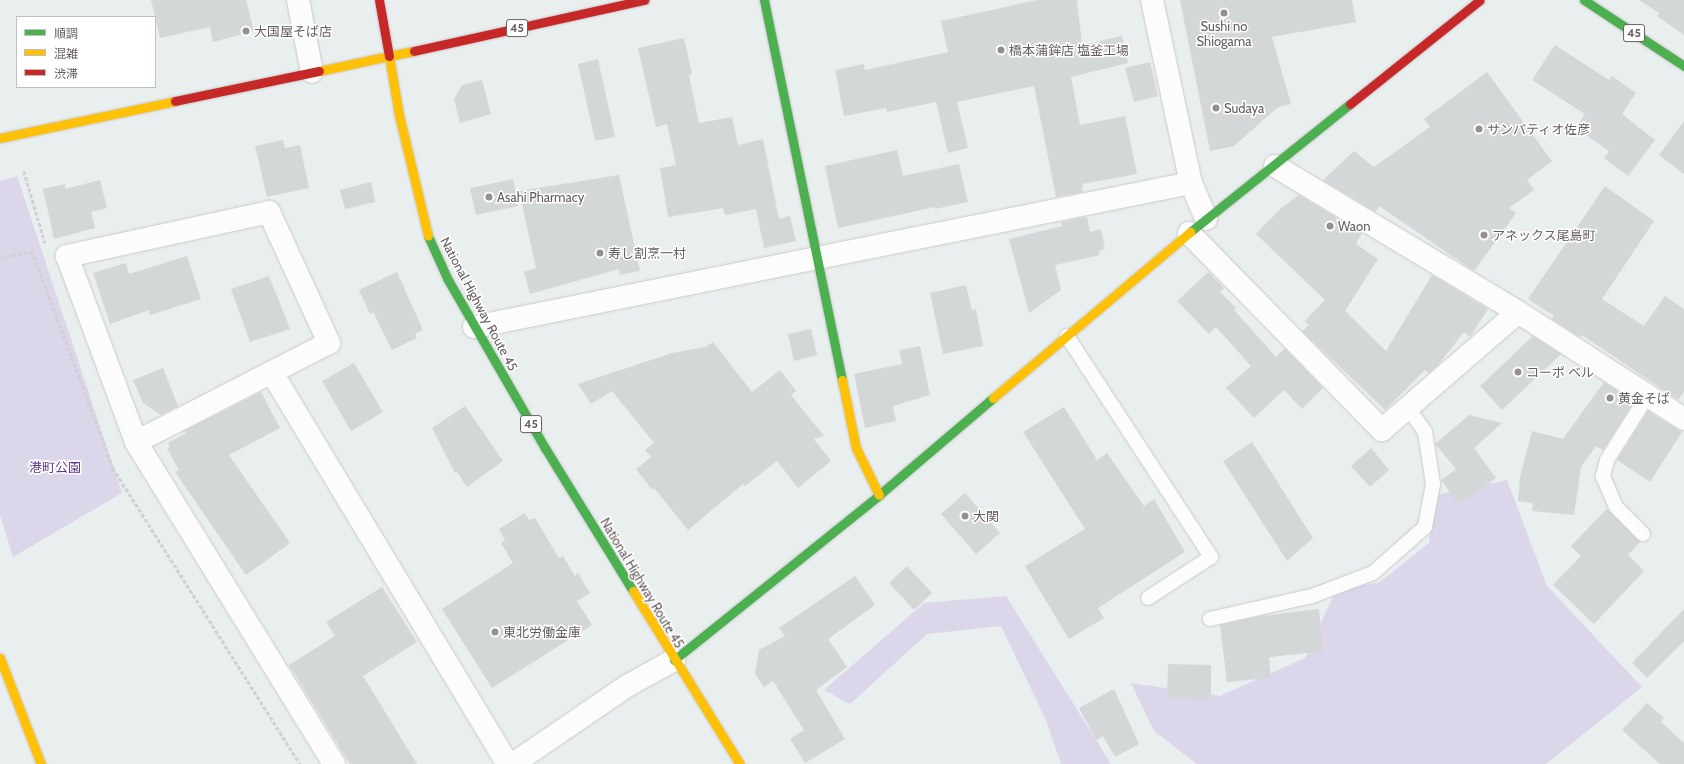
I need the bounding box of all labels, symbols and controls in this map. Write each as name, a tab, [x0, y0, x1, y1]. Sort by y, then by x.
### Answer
marker: Sushi no Shiogama	[1219, 8, 1229, 18]
legend	[16, 16, 156, 88]
road number: 45	[506, 18, 528, 38]
place label: Sushi no Shiogama	[1197, 19, 1251, 50]
place label: 大国屋そば店	[254, 23, 332, 39]
road number: 45	[1623, 23, 1645, 43]
text: 順調	[54, 26, 78, 41]
marker: 大国屋そば店	[241, 26, 251, 36]
place label: 橋本蒲鉾店 塩釜工場	[1009, 42, 1129, 58]
marker: 橋本蒲鉾店 塩釜工場	[996, 45, 1006, 55]
text: 混雑	[54, 46, 78, 61]
text: 渋滞	[54, 66, 78, 81]
place label: Sudaya	[1224, 100, 1264, 116]
marker: Sudaya	[1211, 103, 1221, 113]
place label: サンパティオ佐彦	[1487, 121, 1591, 137]
marker: サンパティオ佐彦	[1474, 124, 1484, 134]
place label: Asahi Pharmacy	[497, 189, 584, 205]
marker: Asahi Pharmacy	[484, 192, 494, 202]
place label: Waon	[1338, 218, 1370, 234]
marker: Waon	[1325, 221, 1335, 231]
place label: アネックス尾島町	[1492, 227, 1596, 243]
marker: アネックス尾島町	[1479, 230, 1489, 240]
street label: National Highway Route 45	[437, 235, 521, 373]
place label: 寿し割烹一村	[608, 245, 686, 261]
marker: 寿し割烹一村	[595, 248, 605, 258]
place label: コーポ ベル	[1526, 364, 1594, 380]
marker: コーポ ベル	[1513, 367, 1523, 377]
place label: 黄金そば	[1618, 390, 1670, 406]
marker: 黄金そば	[1605, 393, 1615, 403]
road number: 45	[520, 414, 542, 434]
park label: 港町公園	[29, 459, 81, 475]
place label: 大関	[973, 508, 999, 524]
marker: 大関	[960, 511, 970, 521]
street label: National Highway Route 45	[597, 515, 687, 651]
place label: 東北労働金庫	[503, 624, 581, 640]
marker: 東北労働金庫	[490, 627, 500, 637]

